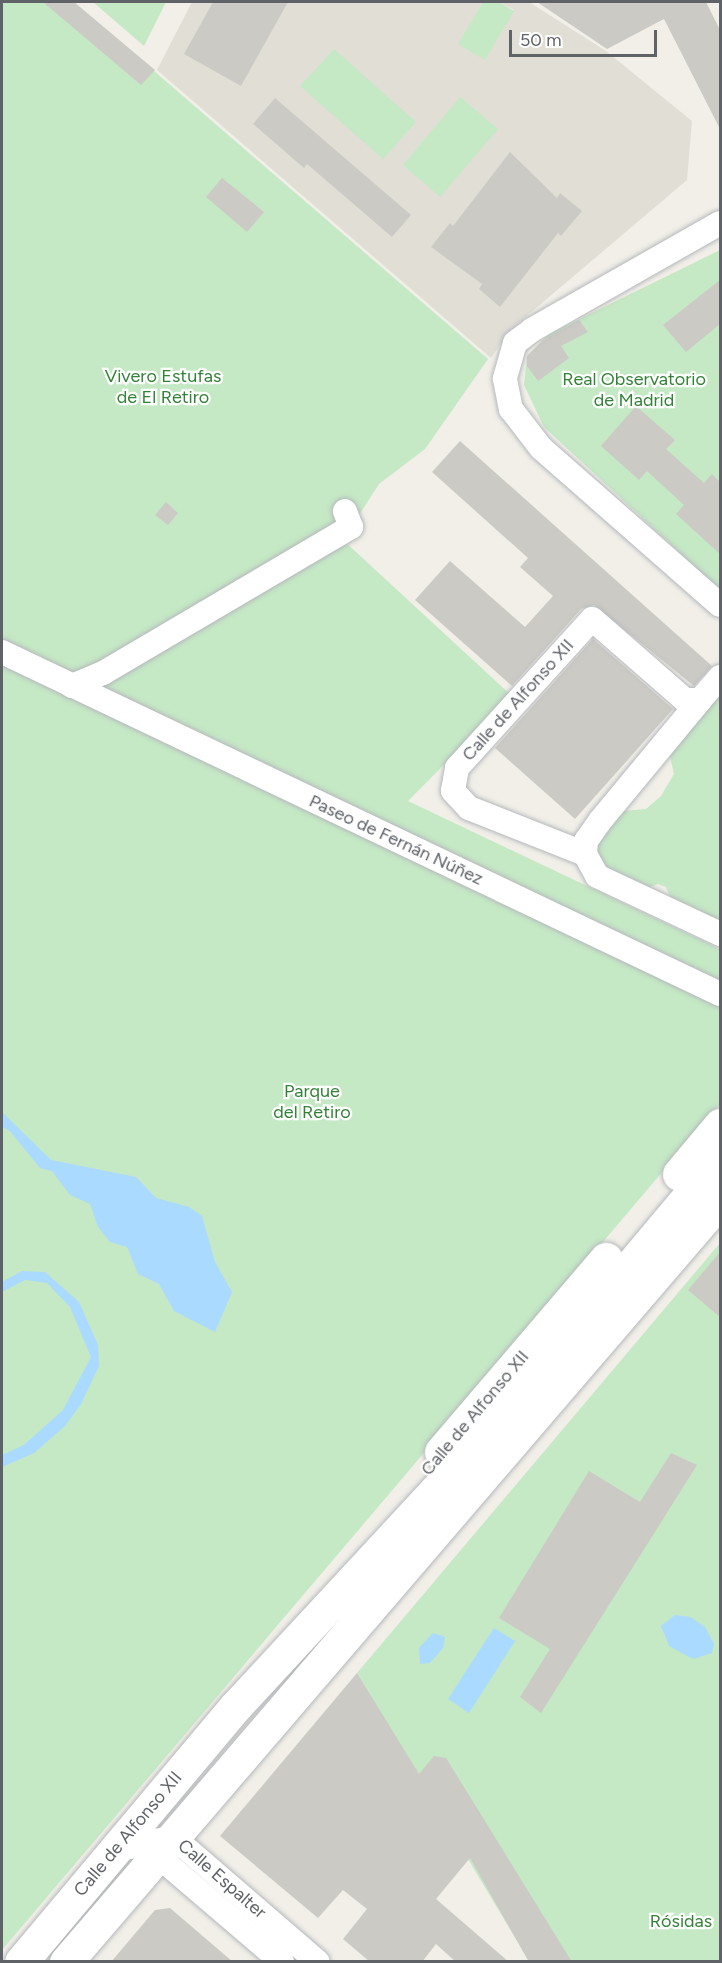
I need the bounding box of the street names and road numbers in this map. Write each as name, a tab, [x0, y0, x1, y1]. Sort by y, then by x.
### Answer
street label: Calle de Alfonso XII	[458, 635, 578, 765]
street label: Paseo de Fernán Núñez	[306, 790, 486, 890]
street label: Calle de Alfonso XII	[416, 1346, 534, 1480]
street label: Calle de Alfonso XII	[69, 1767, 187, 1901]
street label: Calle Espalter	[173, 1835, 271, 1923]

